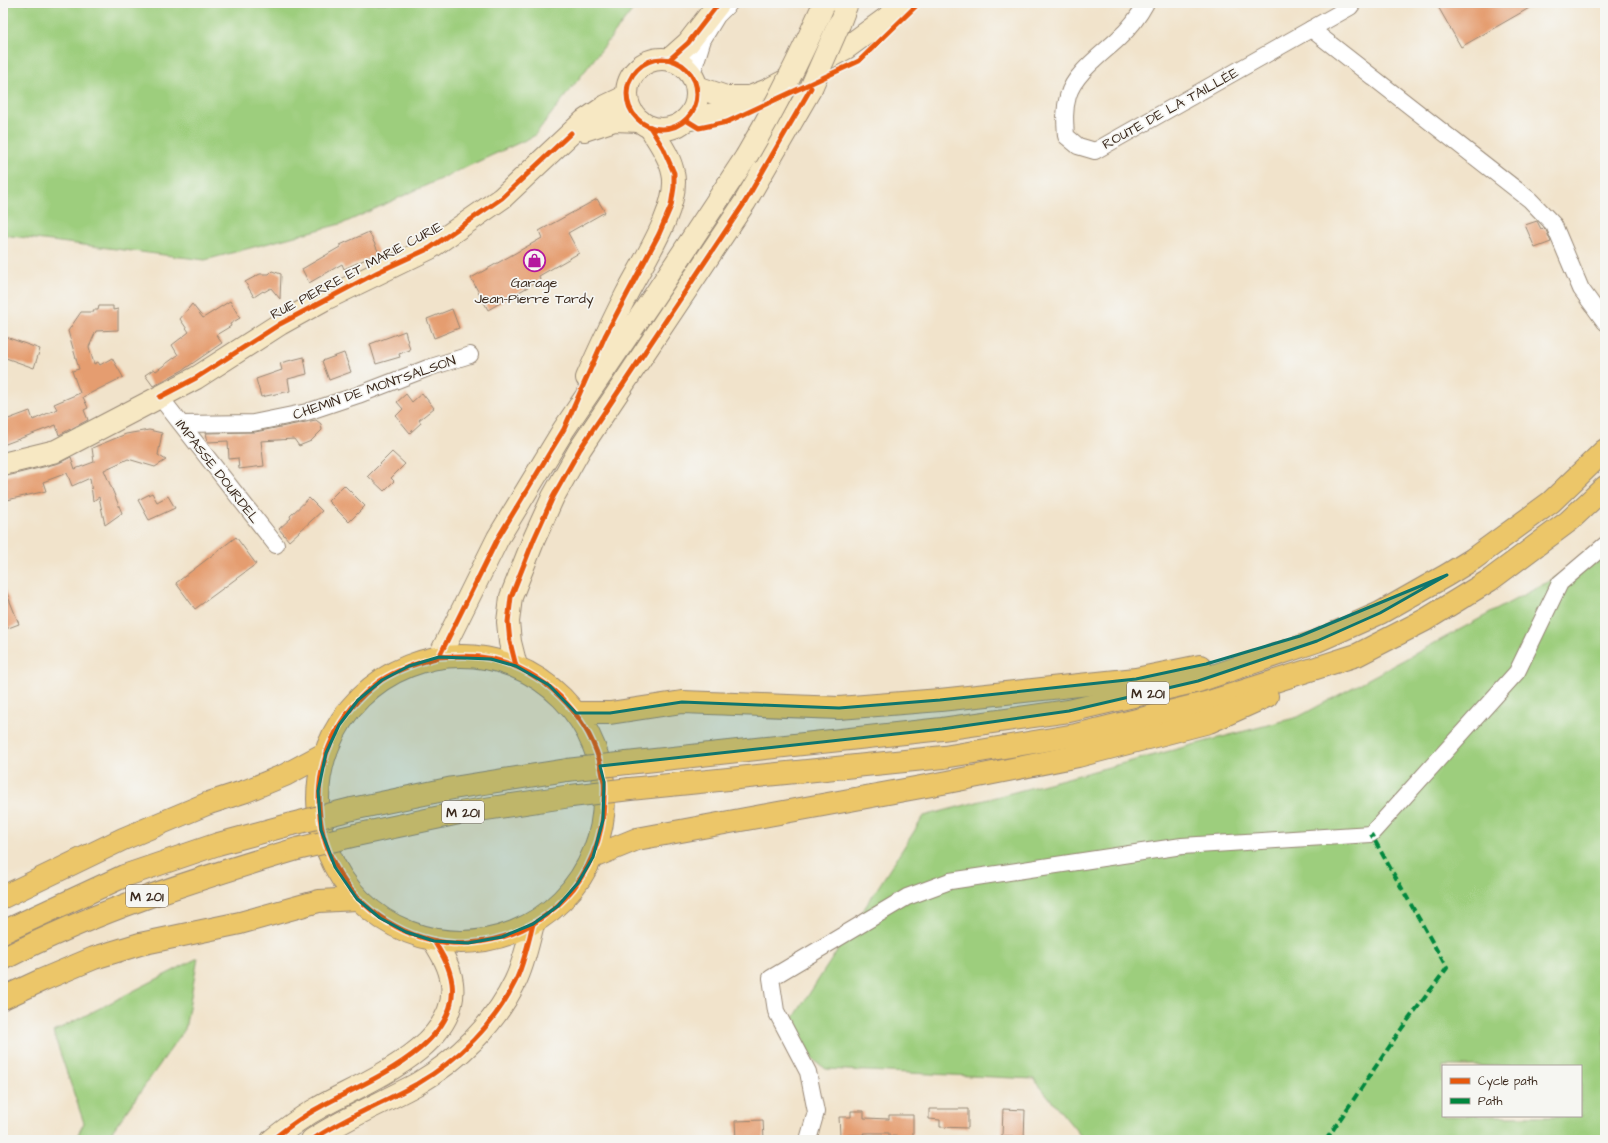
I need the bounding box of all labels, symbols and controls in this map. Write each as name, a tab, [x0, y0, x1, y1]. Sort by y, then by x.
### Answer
street label: ROUTE DE LA TAILLÉE	[1099, 63, 1243, 155]
street label: RUE PIERRE ET MARIE CURIE	[267, 217, 447, 325]
shop icon: Garage Jean-Pierre Tardy	[521, 247, 547, 273]
place label: Garage Jean-Pierre Tardy	[474, 273, 594, 309]
street label: CHEMIN DE MONTSALSON	[290, 351, 459, 425]
street label: IMPASSE DOURDEL	[170, 415, 264, 528]
road number: M 201	[1127, 682, 1169, 704]
road number: M 201	[442, 801, 484, 823]
road number: M 201	[126, 885, 168, 907]
legend	[1442, 1065, 1582, 1117]
text: Cycle path	[1478, 1073, 1537, 1091]
text: Path	[1478, 1093, 1503, 1110]

